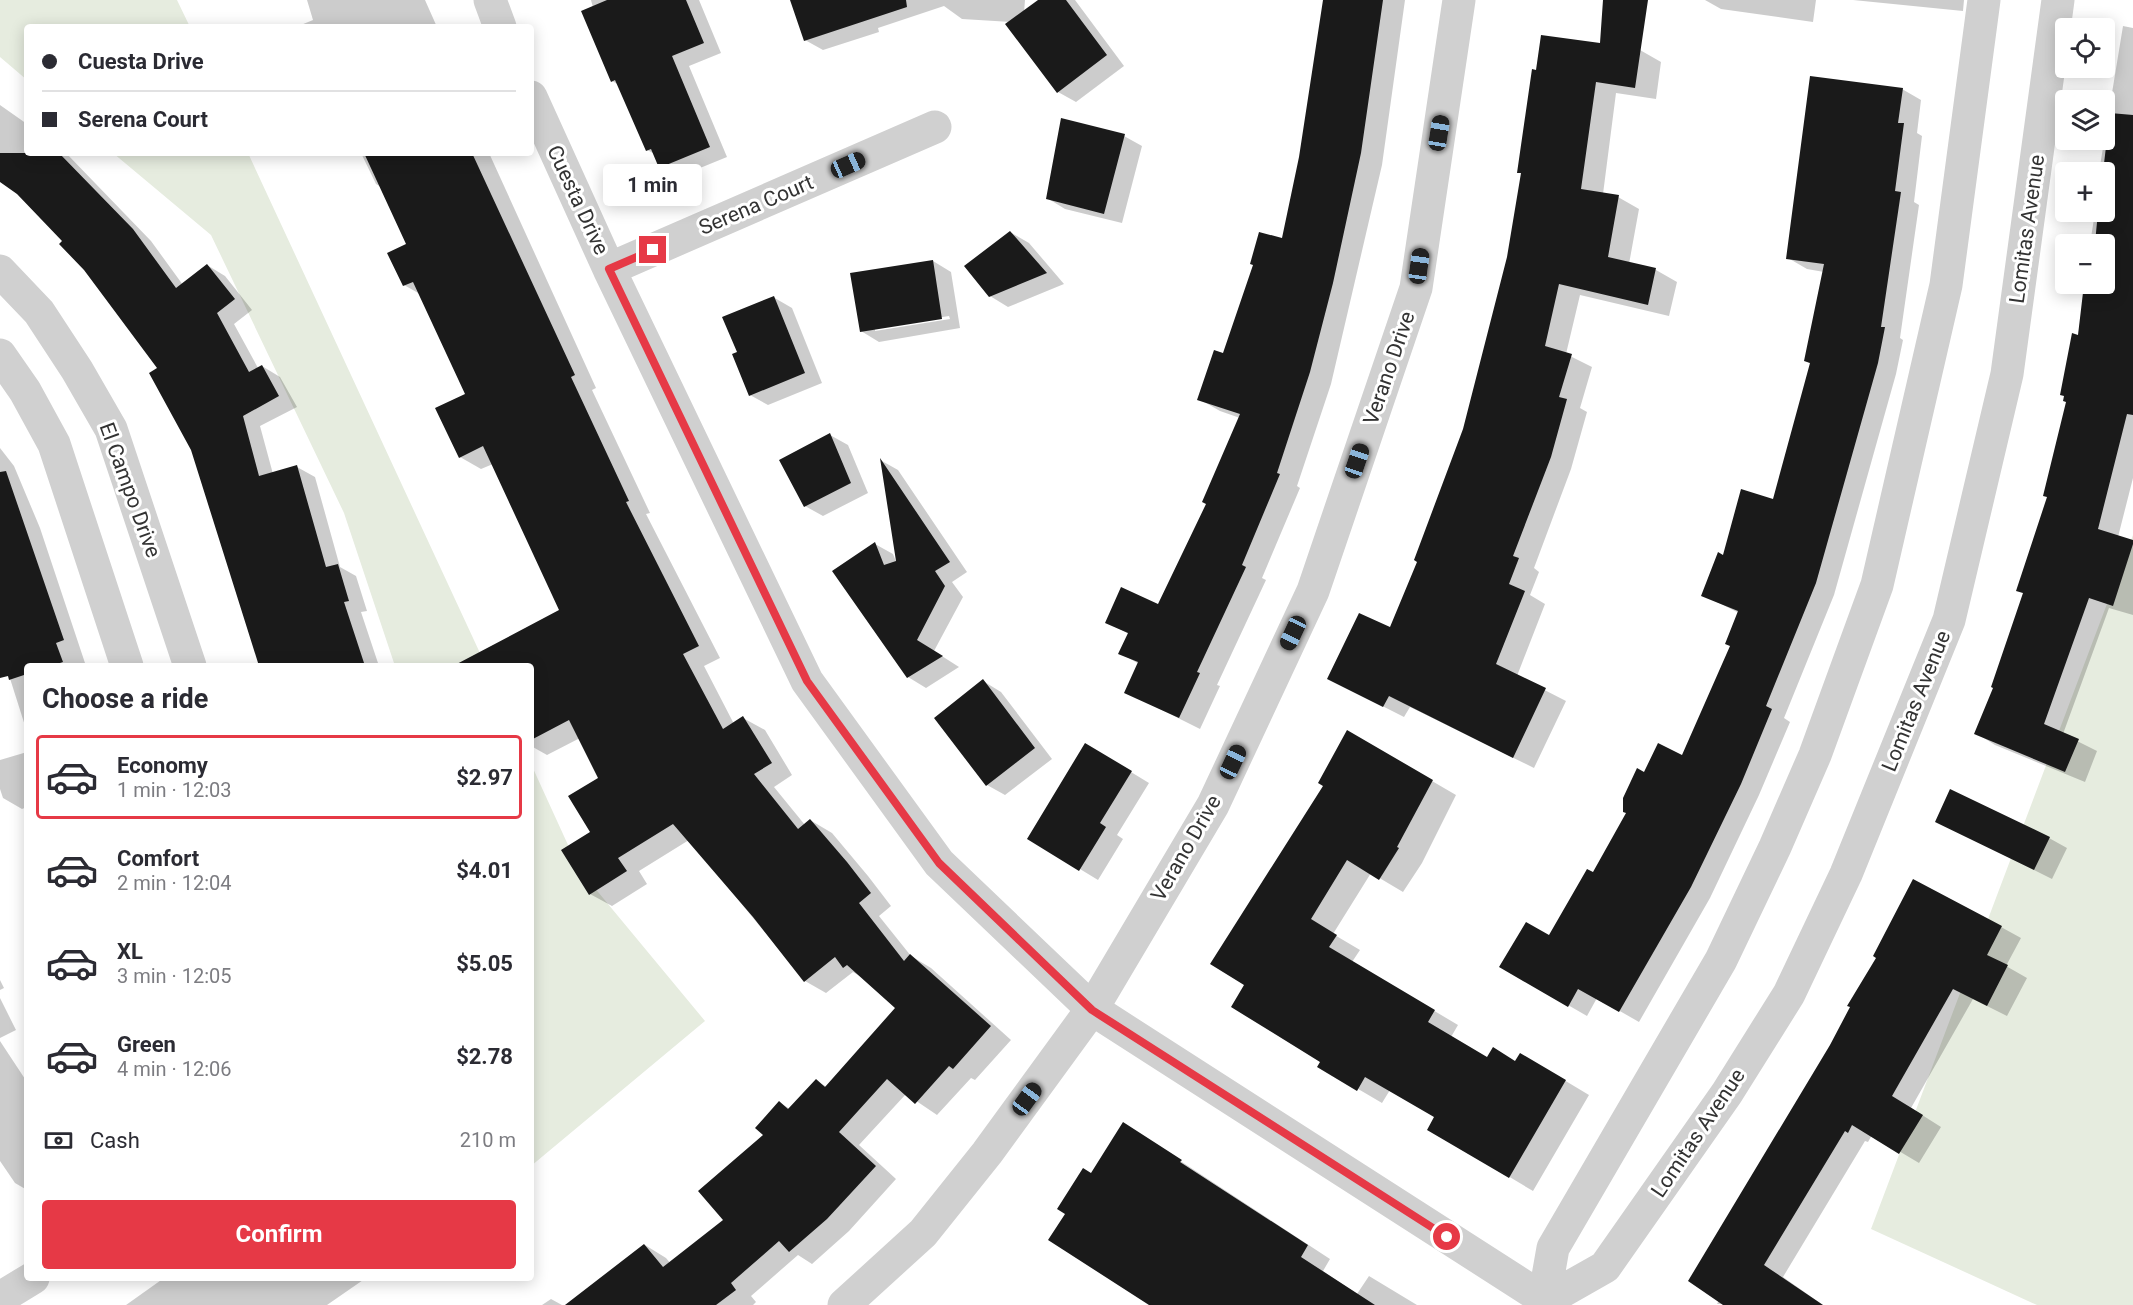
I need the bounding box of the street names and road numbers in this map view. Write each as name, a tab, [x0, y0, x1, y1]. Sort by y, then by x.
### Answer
street label: Cuesta Drive	[542, 141, 614, 259]
street label: Lomitas Avenue	[2005, 153, 2049, 305]
street label: Serena Court	[695, 170, 817, 240]
street label: Verano Drive	[1358, 308, 1420, 428]
street label: El Campo Drive	[94, 419, 166, 561]
street label: Lomitas Avenue	[1877, 627, 1955, 775]
street label: Verano Drive	[1146, 791, 1226, 905]
street label: Lomitas Avenue	[1646, 1064, 1750, 1202]

